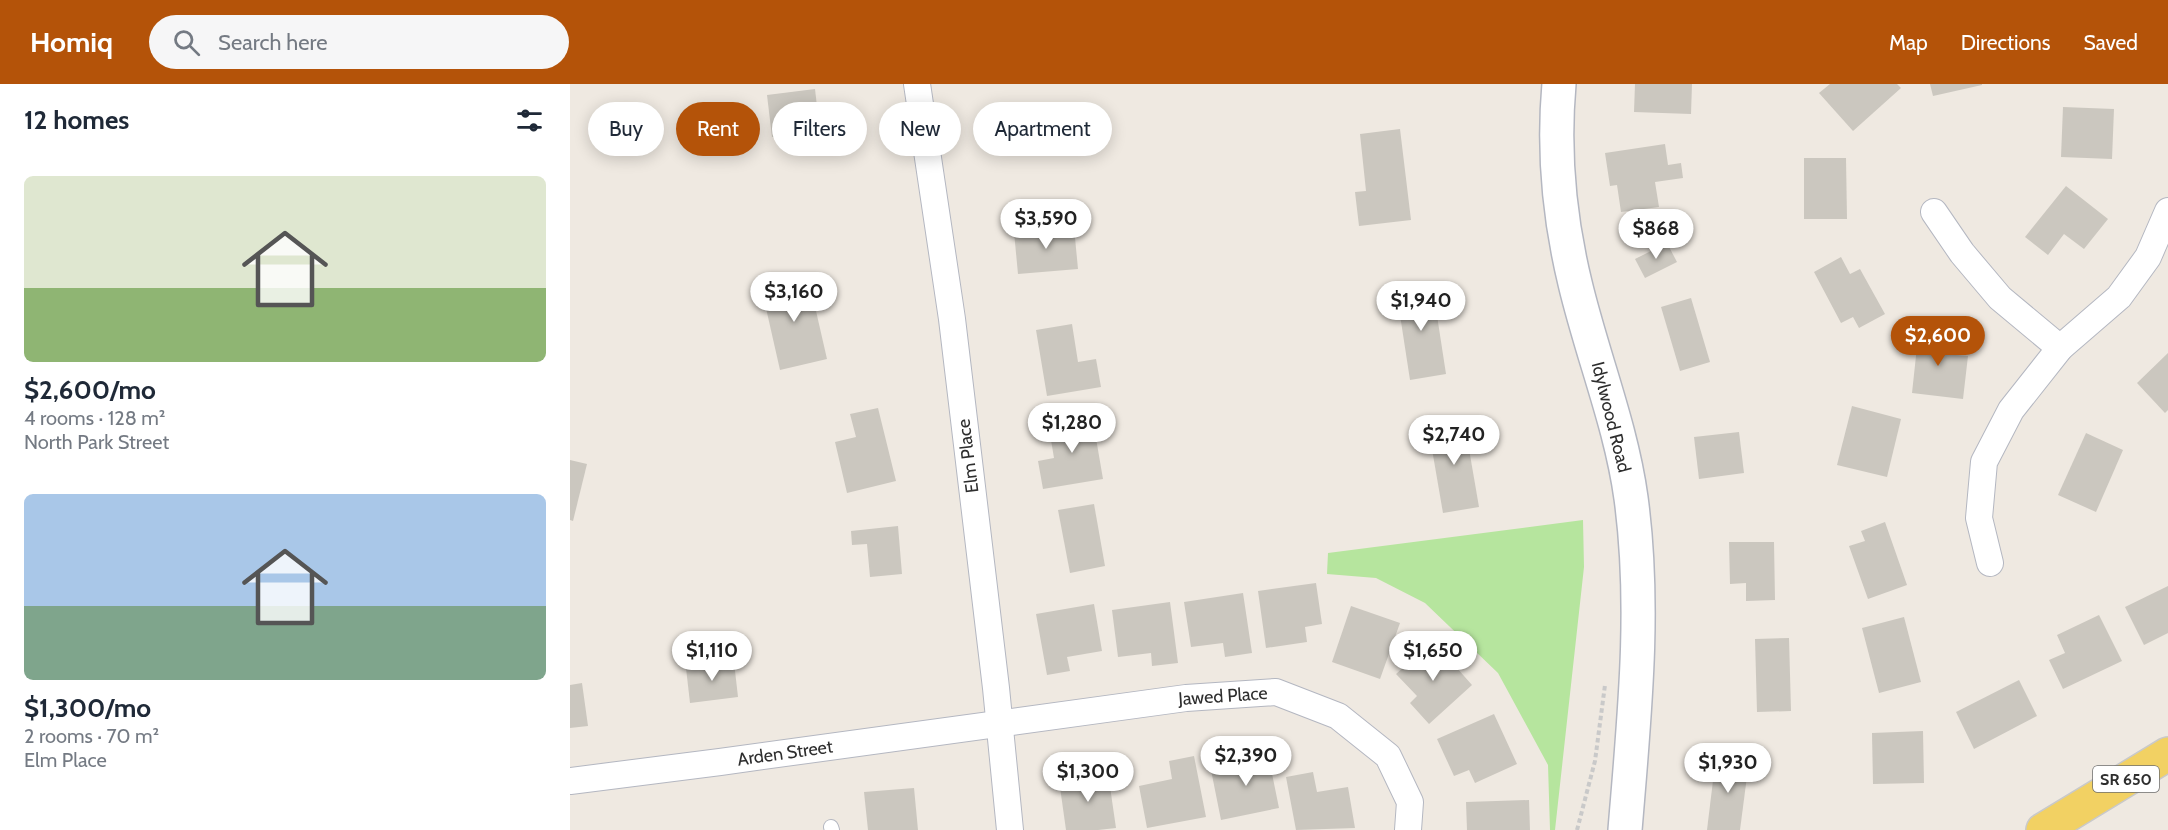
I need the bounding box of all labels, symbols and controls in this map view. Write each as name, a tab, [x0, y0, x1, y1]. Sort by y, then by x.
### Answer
search box	[149, 15, 569, 69]
text: Homiq	[30, 25, 113, 59]
icon: search	[170, 26, 203, 59]
text: Search here	[218, 29, 327, 56]
text: Map	[1889, 30, 1928, 55]
text: Directions	[1961, 30, 2050, 55]
text: Saved	[2083, 30, 2138, 55]
chip: Buy	[588, 102, 664, 156]
chip: Rent	[676, 102, 760, 156]
chip: Filters	[772, 102, 867, 156]
chip: New	[879, 102, 961, 156]
chip: Apartment	[973, 102, 1112, 156]
text: 12 homes	[24, 104, 129, 136]
icon: filters	[513, 104, 546, 137]
pin: $3,590	[997, 199, 1095, 250]
text: $3,590	[1014, 206, 1078, 230]
pin: $868	[1620, 209, 1692, 260]
icon: home	[231, 215, 339, 323]
text: $868	[1633, 216, 1680, 240]
pin: $3,160	[745, 272, 843, 323]
text: $3,160	[764, 279, 824, 303]
pin: $1,940	[1372, 281, 1470, 332]
text: $1,940	[1390, 288, 1452, 312]
pin: $2,600	[1889, 316, 1987, 367]
text: $2,600	[1905, 323, 1971, 347]
street label: Idylwood Road	[1587, 359, 1635, 475]
text: $2,600/mo	[24, 374, 156, 406]
pin: $1,280	[1023, 403, 1121, 454]
text: 4 rooms · 128 m²	[24, 406, 166, 430]
text: $1,280	[1042, 410, 1102, 434]
pin: $2,740	[1405, 415, 1503, 466]
street label: Elm Place	[953, 418, 983, 494]
text: $2,740	[1423, 422, 1485, 446]
text: North Park Street	[24, 430, 169, 454]
icon: home	[231, 533, 339, 641]
pin: $1,110	[663, 631, 761, 682]
pin: $1,650	[1384, 631, 1482, 682]
text: $1,110	[686, 638, 738, 662]
text: $1,650	[1403, 638, 1463, 662]
street label: Jawed Place	[1177, 682, 1268, 710]
text: $1,300/mo	[24, 692, 151, 724]
text: 2 rooms · 70 m²	[24, 724, 159, 748]
street label: Arden Street	[736, 735, 834, 771]
pin: $2,390	[1197, 736, 1295, 787]
text: $2,390	[1215, 743, 1277, 767]
pin: $1,930	[1679, 743, 1777, 794]
text: Elm Place	[24, 748, 107, 772]
text: $1,930	[1698, 750, 1758, 774]
pin: $1,300	[1039, 752, 1137, 803]
text: $1,300	[1057, 759, 1119, 783]
road number: SR 650	[2093, 766, 2159, 792]

